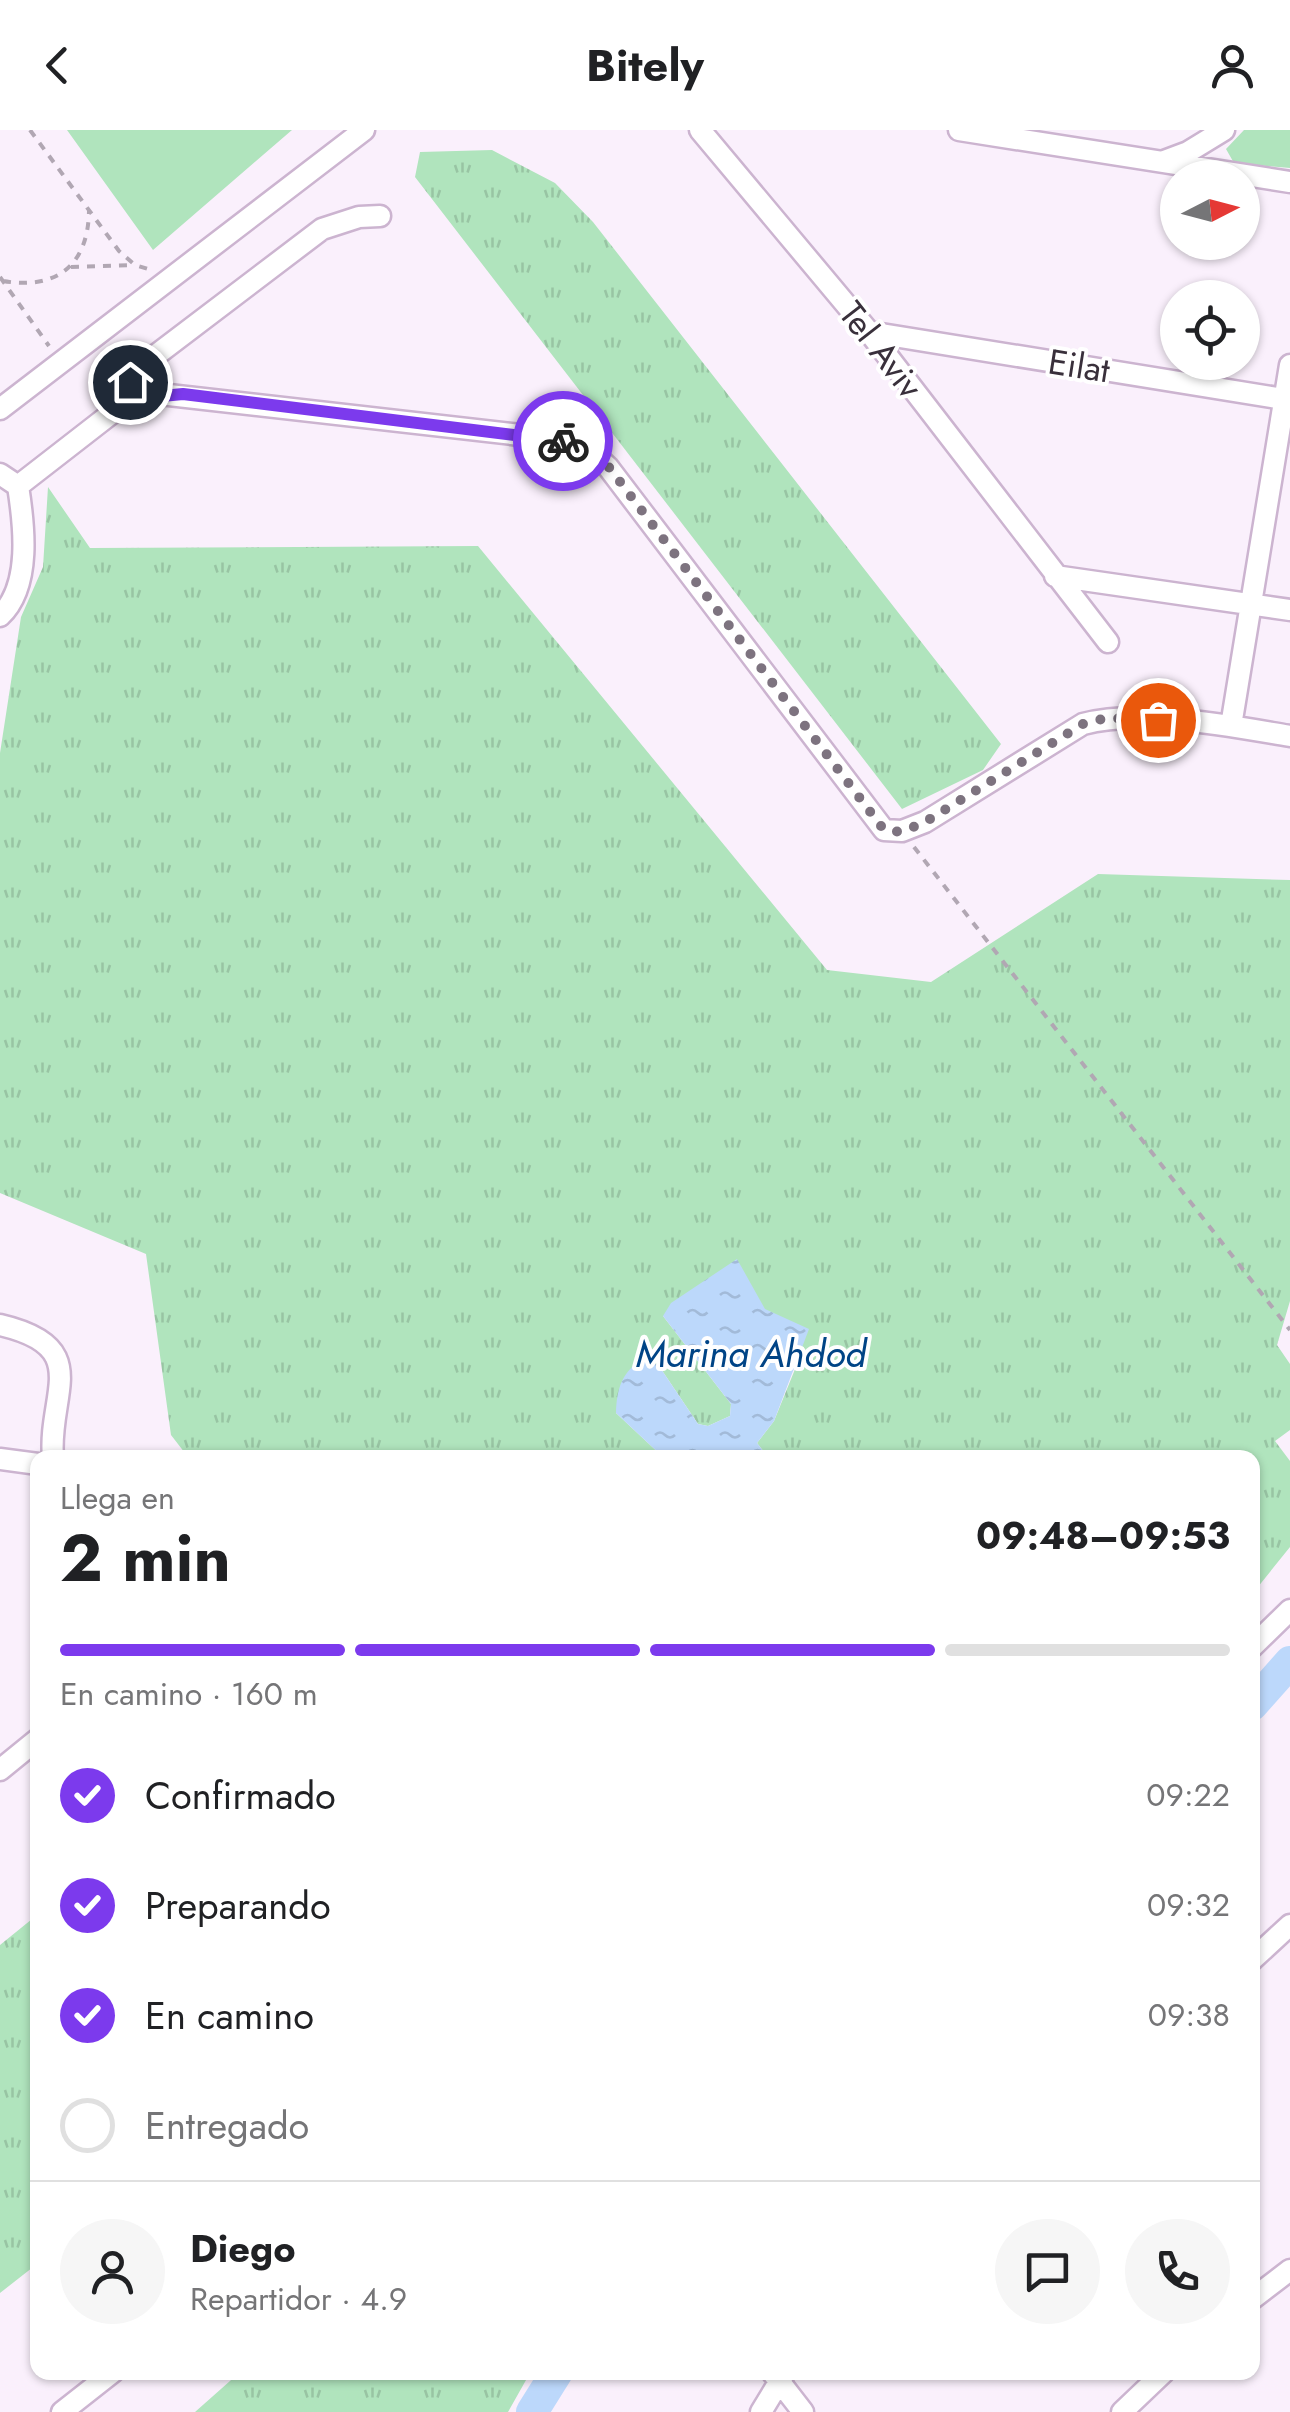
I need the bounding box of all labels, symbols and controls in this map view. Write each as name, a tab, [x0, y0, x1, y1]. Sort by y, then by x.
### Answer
text: Bitely	[586, 33, 704, 98]
icon: back	[30, 38, 85, 93]
icon: person	[1205, 38, 1260, 93]
north arrow	[1160, 160, 1260, 260]
map controls	[1160, 160, 1260, 380]
button: locate	[1160, 280, 1260, 380]
street label: Tel Aviv	[827, 291, 935, 409]
street label: Eilat	[1045, 336, 1114, 396]
pin	[88, 340, 173, 425]
icon: home	[103, 355, 158, 410]
courier	[513, 391, 613, 491]
icon: bike	[536, 414, 591, 469]
pin	[1116, 678, 1201, 763]
icon: bag	[1131, 693, 1186, 748]
water label: Marina Ahdod	[636, 1326, 868, 1381]
text: Llega en	[60, 1475, 175, 1521]
text: 09:48–09:53	[976, 1508, 1230, 1563]
text: 2 min	[60, 1511, 231, 1605]
text: En camino · 160 m	[60, 1671, 318, 1717]
icon: check	[60, 1768, 115, 1823]
text: Confirmado	[145, 1768, 336, 1823]
text: 09:22	[1146, 1772, 1230, 1818]
icon: check	[60, 1878, 115, 1933]
text: Preparando	[145, 1878, 331, 1933]
text: 09:32	[1147, 1882, 1230, 1928]
icon: check	[60, 1988, 115, 2043]
text: En camino	[145, 1988, 314, 2043]
text: 09:38	[1148, 1992, 1230, 2038]
text: Entregado	[145, 2098, 309, 2153]
button: person	[60, 2219, 165, 2324]
button: chat	[995, 2219, 1100, 2324]
button: phone	[1125, 2219, 1230, 2324]
text: Diego	[190, 2221, 296, 2276]
text: Repartidor · 4.9	[190, 2276, 407, 2322]

